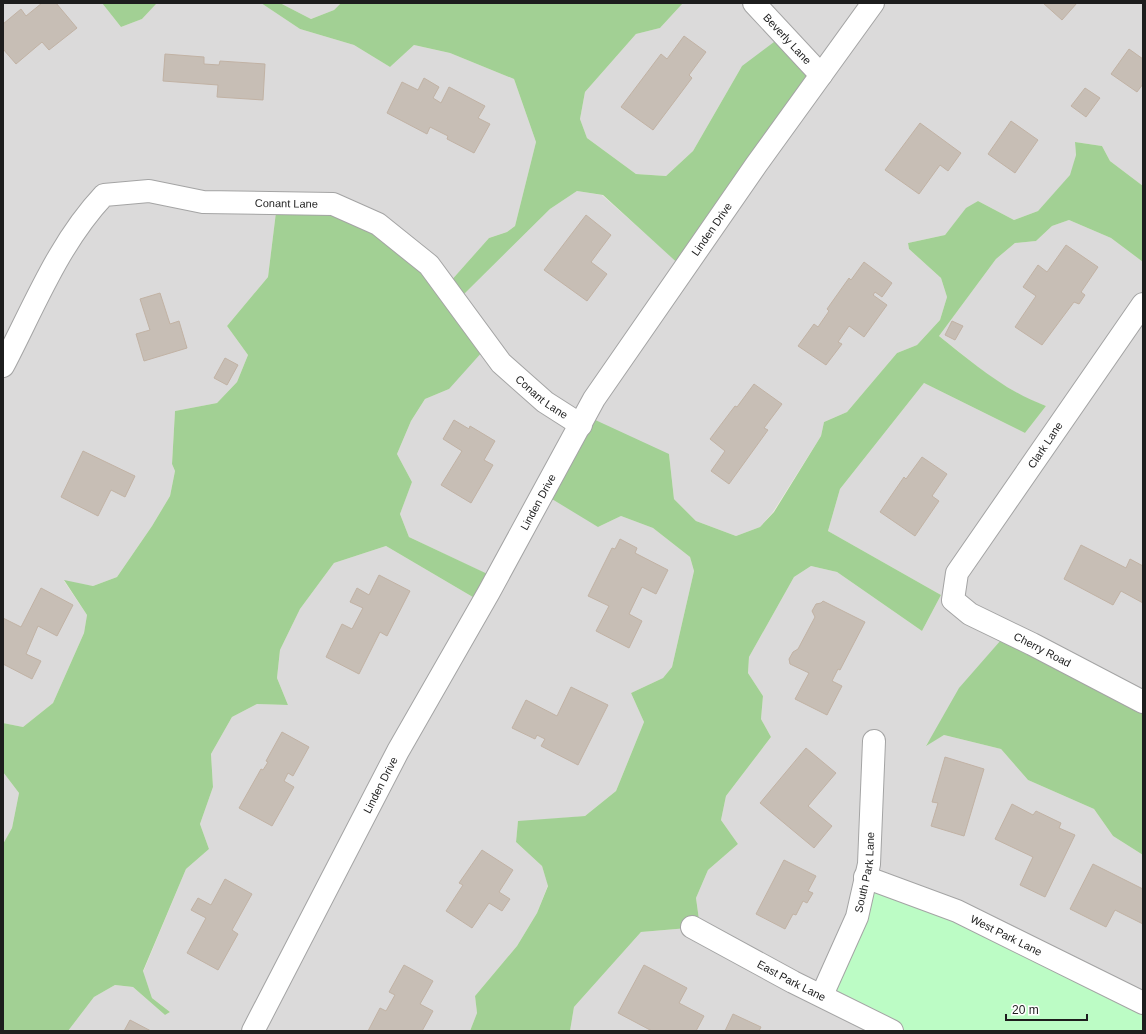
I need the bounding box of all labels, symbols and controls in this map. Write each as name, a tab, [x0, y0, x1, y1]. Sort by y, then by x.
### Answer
street label: Beverly Lane	[761, 11, 814, 66]
street label: Conant Lane	[255, 197, 318, 210]
street label: Linden Drive	[689, 200, 734, 258]
street label: Conant Lane	[513, 373, 570, 421]
street label: Clark Lane	[1025, 420, 1065, 470]
street label: Linden Drive	[518, 472, 558, 532]
street label: Cherry Road	[1012, 630, 1073, 669]
street label: Linden Drive	[361, 755, 400, 815]
street label: South Park Lane	[852, 832, 876, 914]
street label: West Park Lane	[969, 913, 1044, 958]
street label: East Park Lane	[755, 958, 828, 1003]
scale bar	[1006, 996, 1087, 1022]
text: 20 m	[1012, 1003, 1039, 1017]

